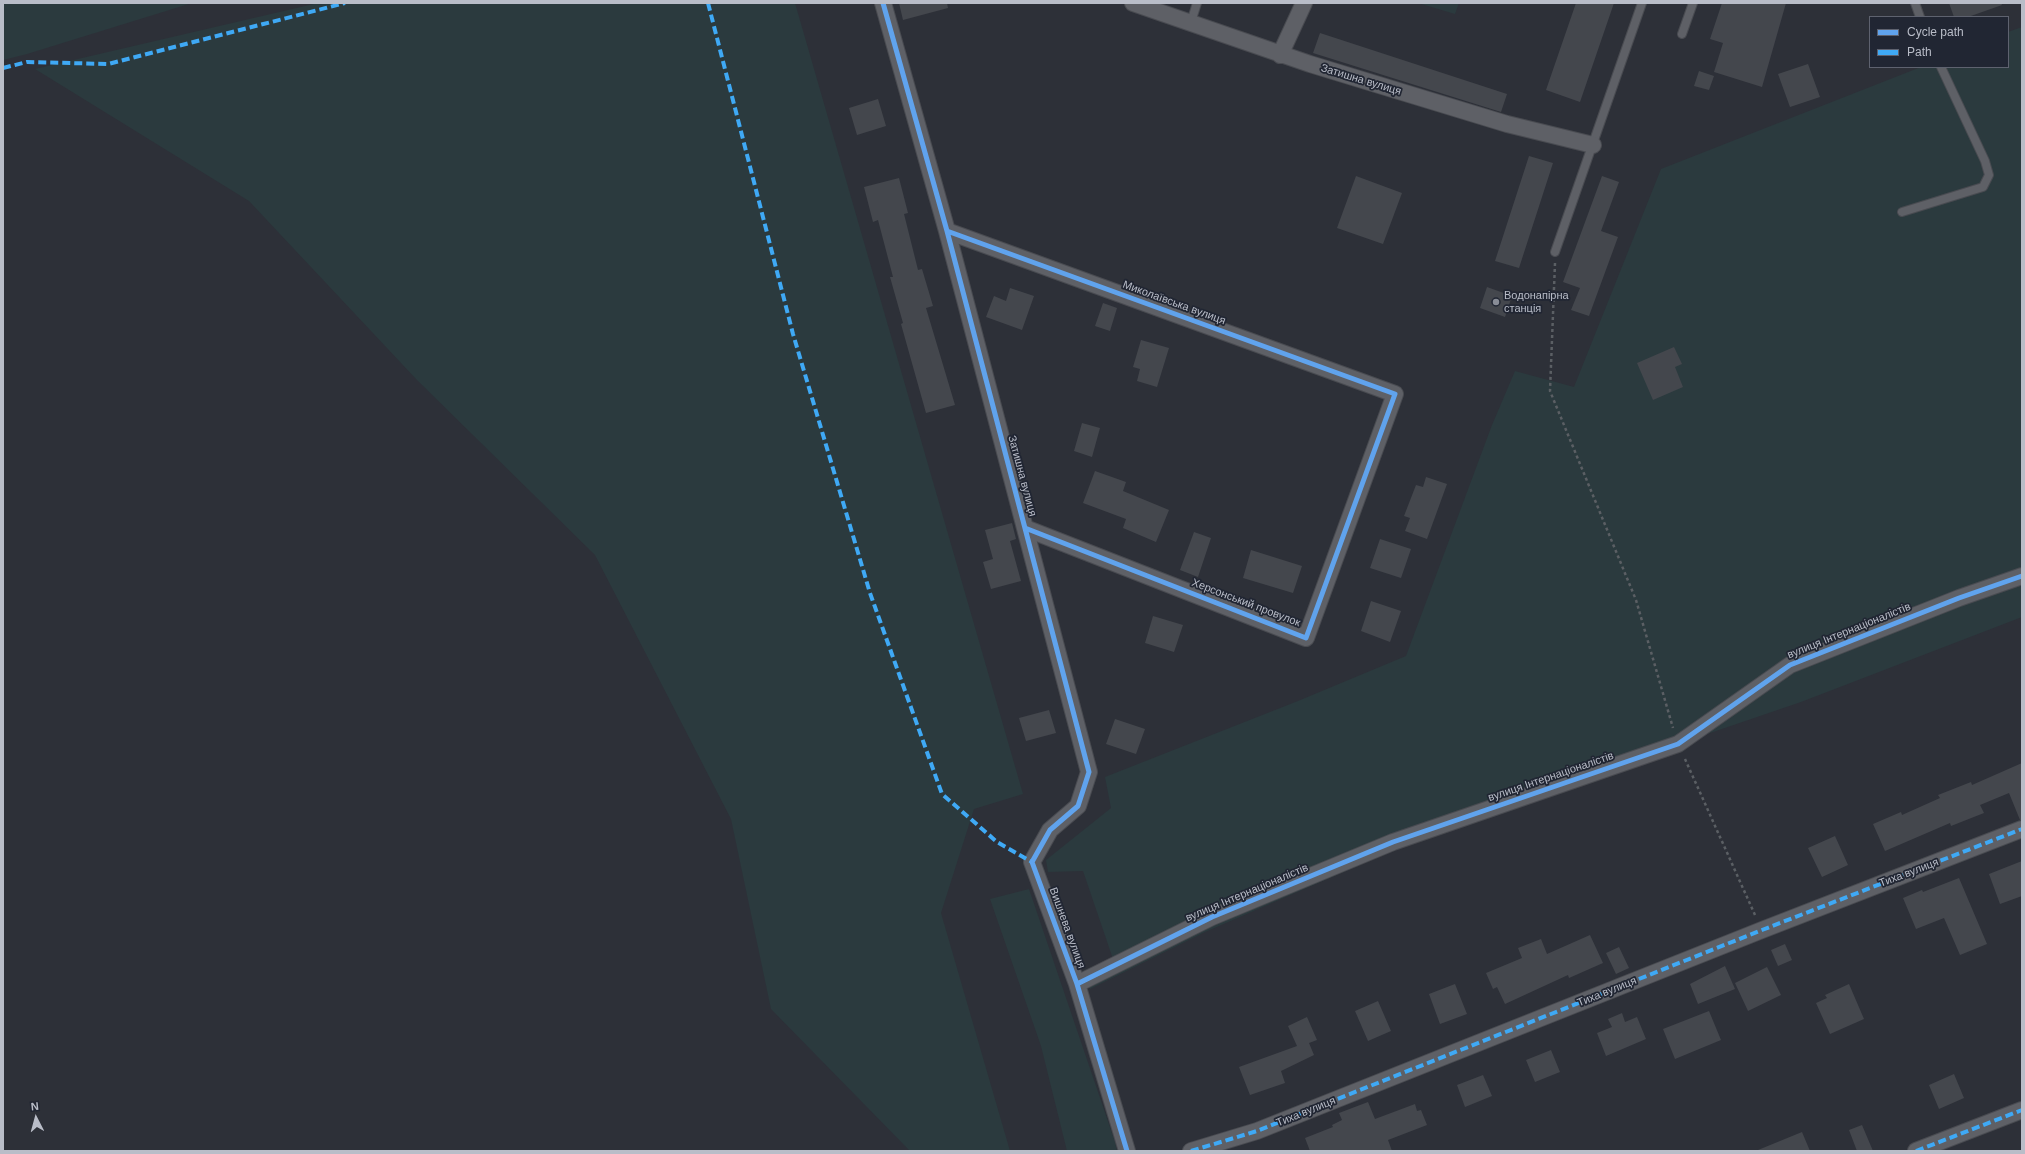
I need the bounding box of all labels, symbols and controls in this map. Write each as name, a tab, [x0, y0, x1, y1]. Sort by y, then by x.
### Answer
legend	[1869, 16, 2009, 68]
text: Cycle path	[1907, 25, 1964, 39]
text: Path	[1907, 45, 1932, 59]
street label: Затишна вулиця	[1319, 61, 1403, 99]
street label: Миколаївська вулиця	[1121, 278, 1227, 328]
place label: Водонапірна станція	[1504, 289, 1569, 315]
marker: Водонапірна станція	[1491, 297, 1501, 307]
street label: Затишна вулиця	[1005, 434, 1039, 518]
street label: Херсонський провулок	[1190, 576, 1302, 630]
street label: вулиця Інтернаціоналістів	[1785, 600, 1913, 662]
street label: вулиця Інтернаціоналістів	[1486, 749, 1616, 805]
street label: Тиха вулиця	[1877, 856, 1941, 890]
street label: вулиця Інтернаціоналістів	[1184, 861, 1310, 925]
street label: Вишнева вулиця	[1046, 886, 1088, 970]
street label: Тиха вулиця	[1576, 974, 1638, 1010]
street label: Тиха вулиця	[1275, 1094, 1337, 1130]
north arrow	[16, 1098, 56, 1138]
text: N	[30, 1100, 39, 1112]

